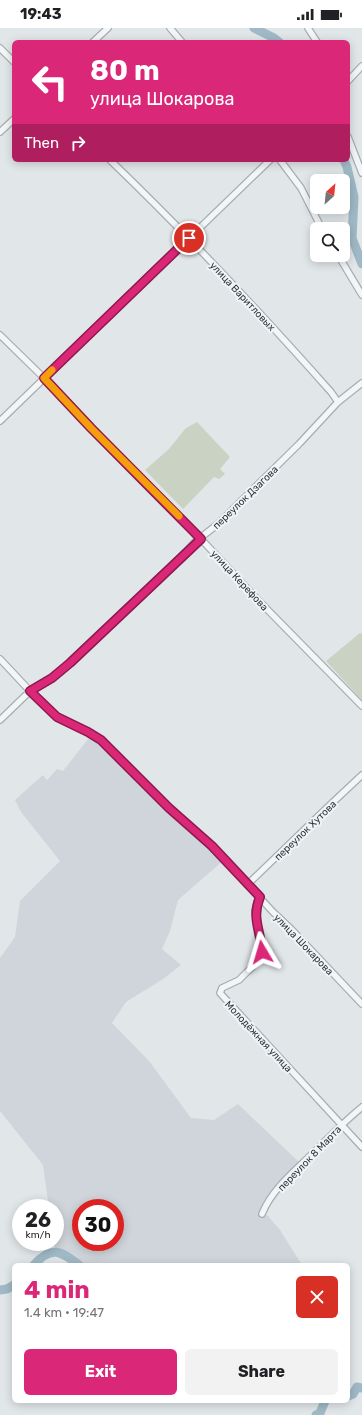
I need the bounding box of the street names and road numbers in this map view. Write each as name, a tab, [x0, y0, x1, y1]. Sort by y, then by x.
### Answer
street label: улица Варитловых	[207, 260, 278, 334]
street label: переулок Дзагова	[211, 463, 281, 532]
street label: улица Керефова	[208, 548, 270, 613]
street label: переулок Хутова	[272, 798, 339, 863]
street label: улица Шокарова	[271, 912, 335, 978]
street label: Молодёжная улица	[222, 999, 294, 1075]
street label: переулок 8 Марта	[275, 1123, 344, 1194]

